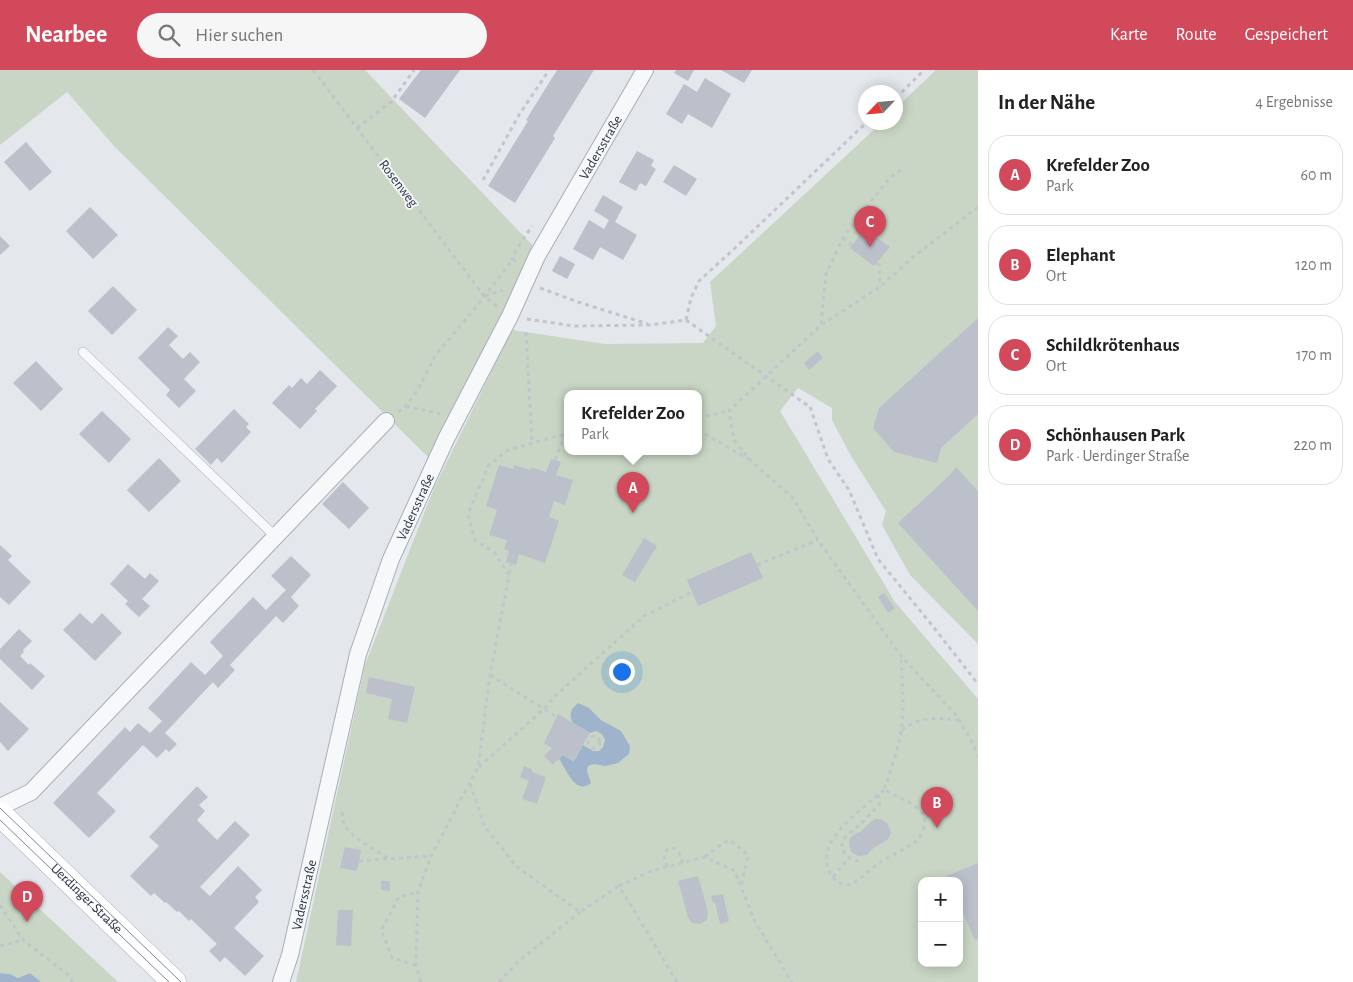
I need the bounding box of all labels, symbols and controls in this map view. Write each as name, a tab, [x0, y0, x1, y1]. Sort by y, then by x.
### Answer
search box	[137, 13, 487, 58]
icon: search	[155, 21, 183, 49]
text: Nearbee	[25, 23, 107, 47]
text: Hier suchen	[195, 26, 283, 45]
text: Karte	[1110, 26, 1147, 44]
text: Route	[1175, 26, 1217, 44]
text: Gespeichert	[1245, 26, 1328, 44]
north arrow	[858, 85, 903, 130]
text: In der Nähe	[998, 92, 1095, 113]
text: 4 Ergebnisse	[1255, 94, 1333, 110]
street label: Vadersstraße	[577, 113, 625, 182]
text: Krefelder Zoo	[1046, 156, 1150, 175]
street label: Rosenweg	[376, 157, 420, 210]
text: A	[1010, 167, 1020, 183]
text: 60 m	[1301, 167, 1332, 183]
text: Park	[1046, 178, 1074, 194]
pin: C	[854, 206, 886, 247]
text: Elephant	[1046, 246, 1115, 265]
text: B	[1010, 257, 1020, 273]
text: 120 m	[1295, 257, 1332, 273]
text: Ort	[1046, 268, 1066, 284]
text: Schildkrötenhaus	[1046, 336, 1180, 355]
text: C	[1011, 347, 1019, 363]
text: 170 m	[1296, 347, 1332, 363]
text: Ort	[1046, 358, 1066, 374]
popup	[564, 390, 702, 455]
text: Krefelder Zoo	[581, 404, 685, 423]
text: Park	[581, 426, 609, 442]
text: Schönhausen Park	[1046, 426, 1185, 445]
text: D	[1010, 437, 1020, 453]
text: 220 m	[1294, 437, 1332, 453]
text: Park · Uerdinger Straße	[1046, 448, 1189, 464]
street label: Vadersstraße	[394, 472, 437, 543]
pin: A	[617, 472, 649, 513]
your location	[609, 659, 635, 685]
pin: B	[921, 787, 953, 828]
street label: Vadersstraße	[290, 859, 319, 932]
street label: Uerdinger Straße	[48, 861, 125, 936]
map controls	[918, 877, 963, 967]
button: +	[918, 877, 963, 922]
pin: D	[11, 881, 43, 922]
button: −	[918, 922, 963, 967]

